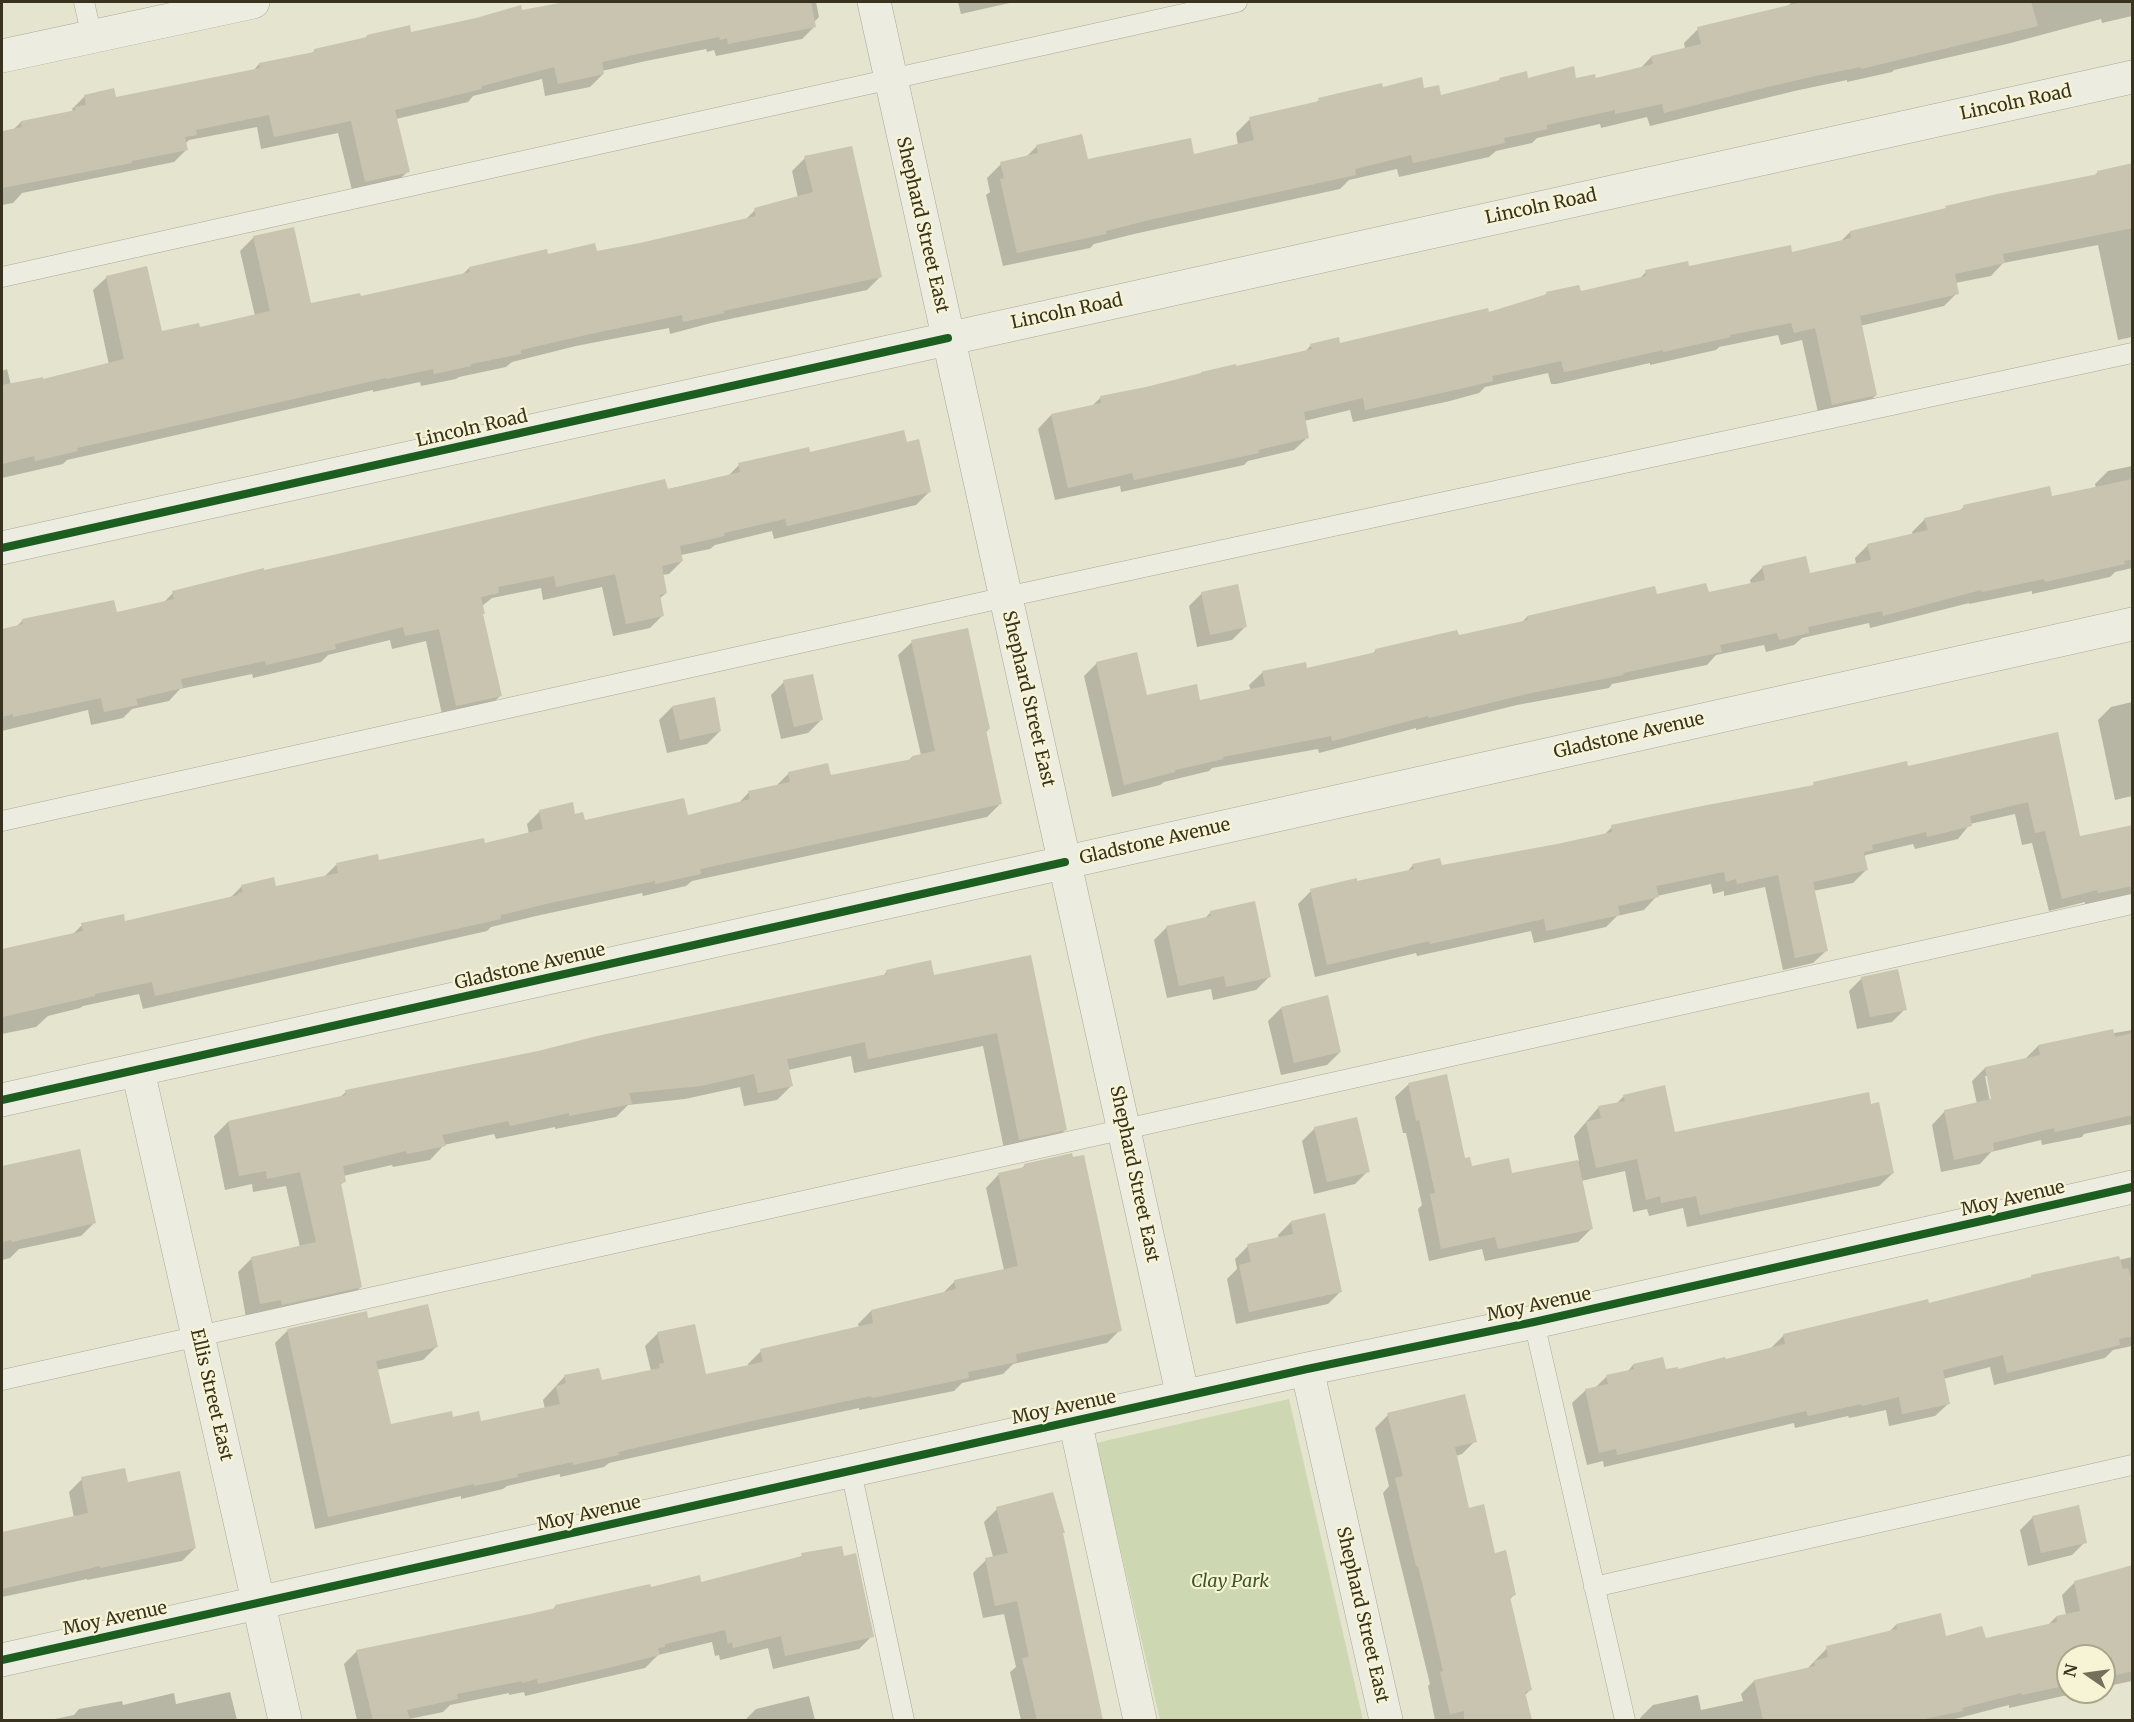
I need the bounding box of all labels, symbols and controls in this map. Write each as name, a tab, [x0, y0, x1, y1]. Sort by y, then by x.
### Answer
street label: Lincoln Road	[1958, 81, 2074, 125]
street label: Shephard Street East	[891, 135, 953, 315]
street label: Lincoln Road	[1483, 185, 1599, 229]
street label: Lincoln Road	[1009, 290, 1125, 334]
street label: Lincoln Road	[414, 406, 530, 452]
street label: Shephard Street East	[997, 609, 1059, 789]
street label: Gladstone Avenue	[1552, 708, 1706, 764]
street label: Gladstone Avenue	[1078, 814, 1232, 870]
street label: Gladstone Avenue	[453, 939, 607, 995]
street label: Shephard Street East	[1105, 1084, 1163, 1264]
street label: Moy Avenue	[1959, 1177, 2067, 1221]
street label: Moy Avenue	[1485, 1283, 1593, 1327]
street label: Ellis Street East	[185, 1327, 237, 1463]
street label: Moy Avenue	[1010, 1386, 1118, 1430]
street label: Moy Avenue	[535, 1492, 643, 1536]
street label: Shephard Street East	[1331, 1525, 1393, 1705]
park label: Clay Park	[1191, 1571, 1269, 1593]
street label: Moy Avenue	[61, 1597, 169, 1641]
north arrow	[2056, 1644, 2116, 1704]
text: N	[2059, 1662, 2082, 1679]

